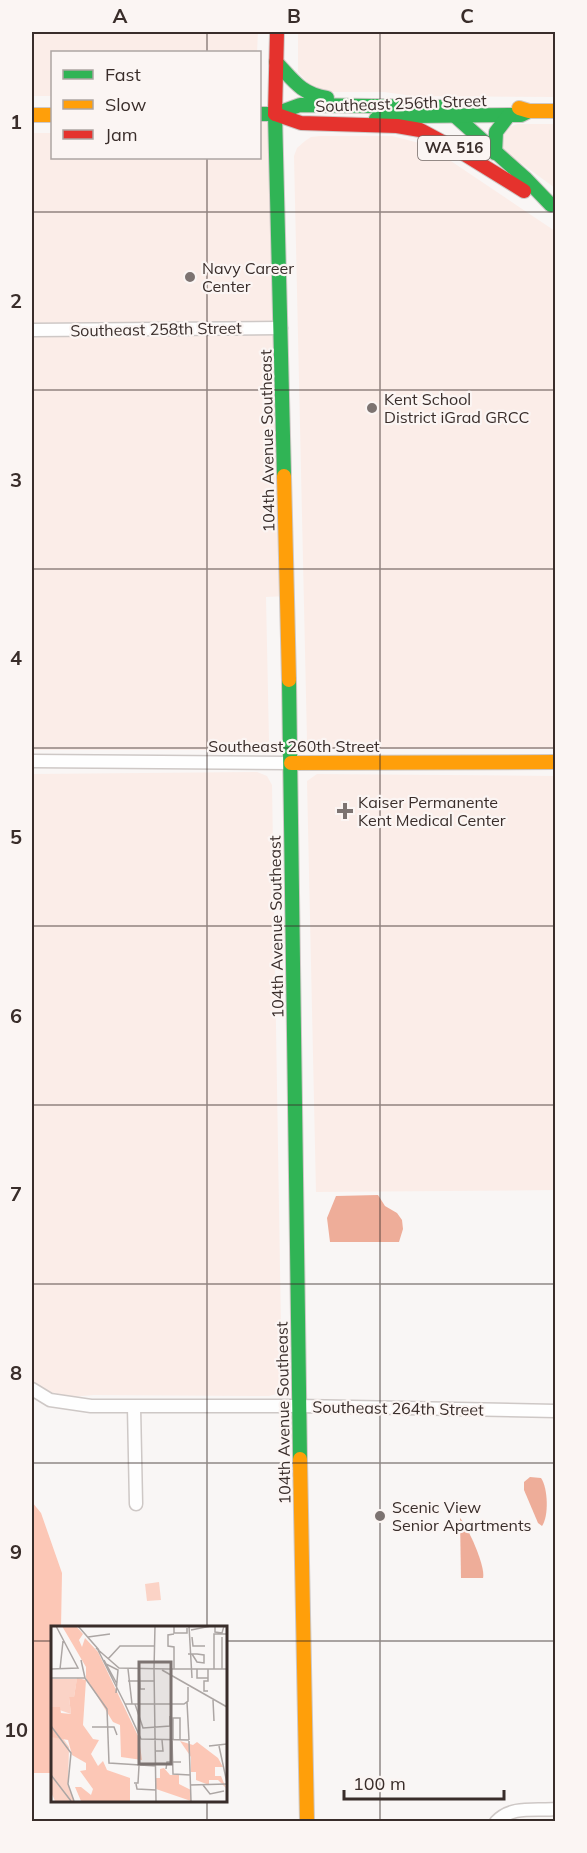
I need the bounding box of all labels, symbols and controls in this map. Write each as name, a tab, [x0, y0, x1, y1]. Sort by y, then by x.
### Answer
text: A	[113, 3, 128, 28]
text: B	[287, 3, 301, 28]
text: C	[460, 3, 474, 28]
legend	[51, 51, 261, 159]
text: Fast	[105, 63, 141, 86]
street label: Southeast 256th Street	[315, 90, 487, 116]
text: Slow	[105, 93, 147, 116]
text: 1	[10, 109, 22, 134]
text: Jam	[105, 123, 138, 146]
road number: WA 516	[418, 136, 490, 160]
place label: Navy Career Center	[202, 258, 294, 296]
marker: Navy Career Center	[183, 270, 197, 284]
text: 2	[10, 288, 22, 313]
street label: Southeast 258th Street	[70, 317, 242, 340]
street label: 104th Avenue Southeast	[255, 349, 279, 533]
place label: Kent School District iGrad GRCC	[384, 389, 529, 427]
marker: Kent School District iGrad GRCC	[365, 401, 379, 415]
text: 3	[10, 467, 22, 492]
text: 4	[10, 645, 22, 670]
street label: Southeast 260th Street	[208, 736, 380, 756]
place label: Kaiser Permanente Kent Medical Center	[358, 792, 506, 830]
marker: Kaiser Permanente Kent Medical Center	[336, 802, 354, 820]
text: 5	[10, 824, 22, 849]
street label: 104th Avenue Southeast	[264, 835, 288, 1019]
text: 6	[10, 1003, 22, 1028]
text: 7	[10, 1181, 22, 1206]
street label: 104th Avenue Southeast	[271, 1321, 295, 1505]
text: 8	[10, 1360, 22, 1385]
street label: Southeast 264th Street	[312, 1397, 484, 1420]
place label: Scenic View Senior Apartments	[392, 1497, 531, 1535]
marker: Scenic View Senior Apartments	[373, 1509, 387, 1523]
text: 9	[10, 1539, 22, 1564]
inset map	[51, 1626, 226, 1802]
text: 10	[4, 1717, 28, 1742]
scale bar	[344, 1763, 504, 1801]
text: 100 m	[353, 1772, 406, 1795]

